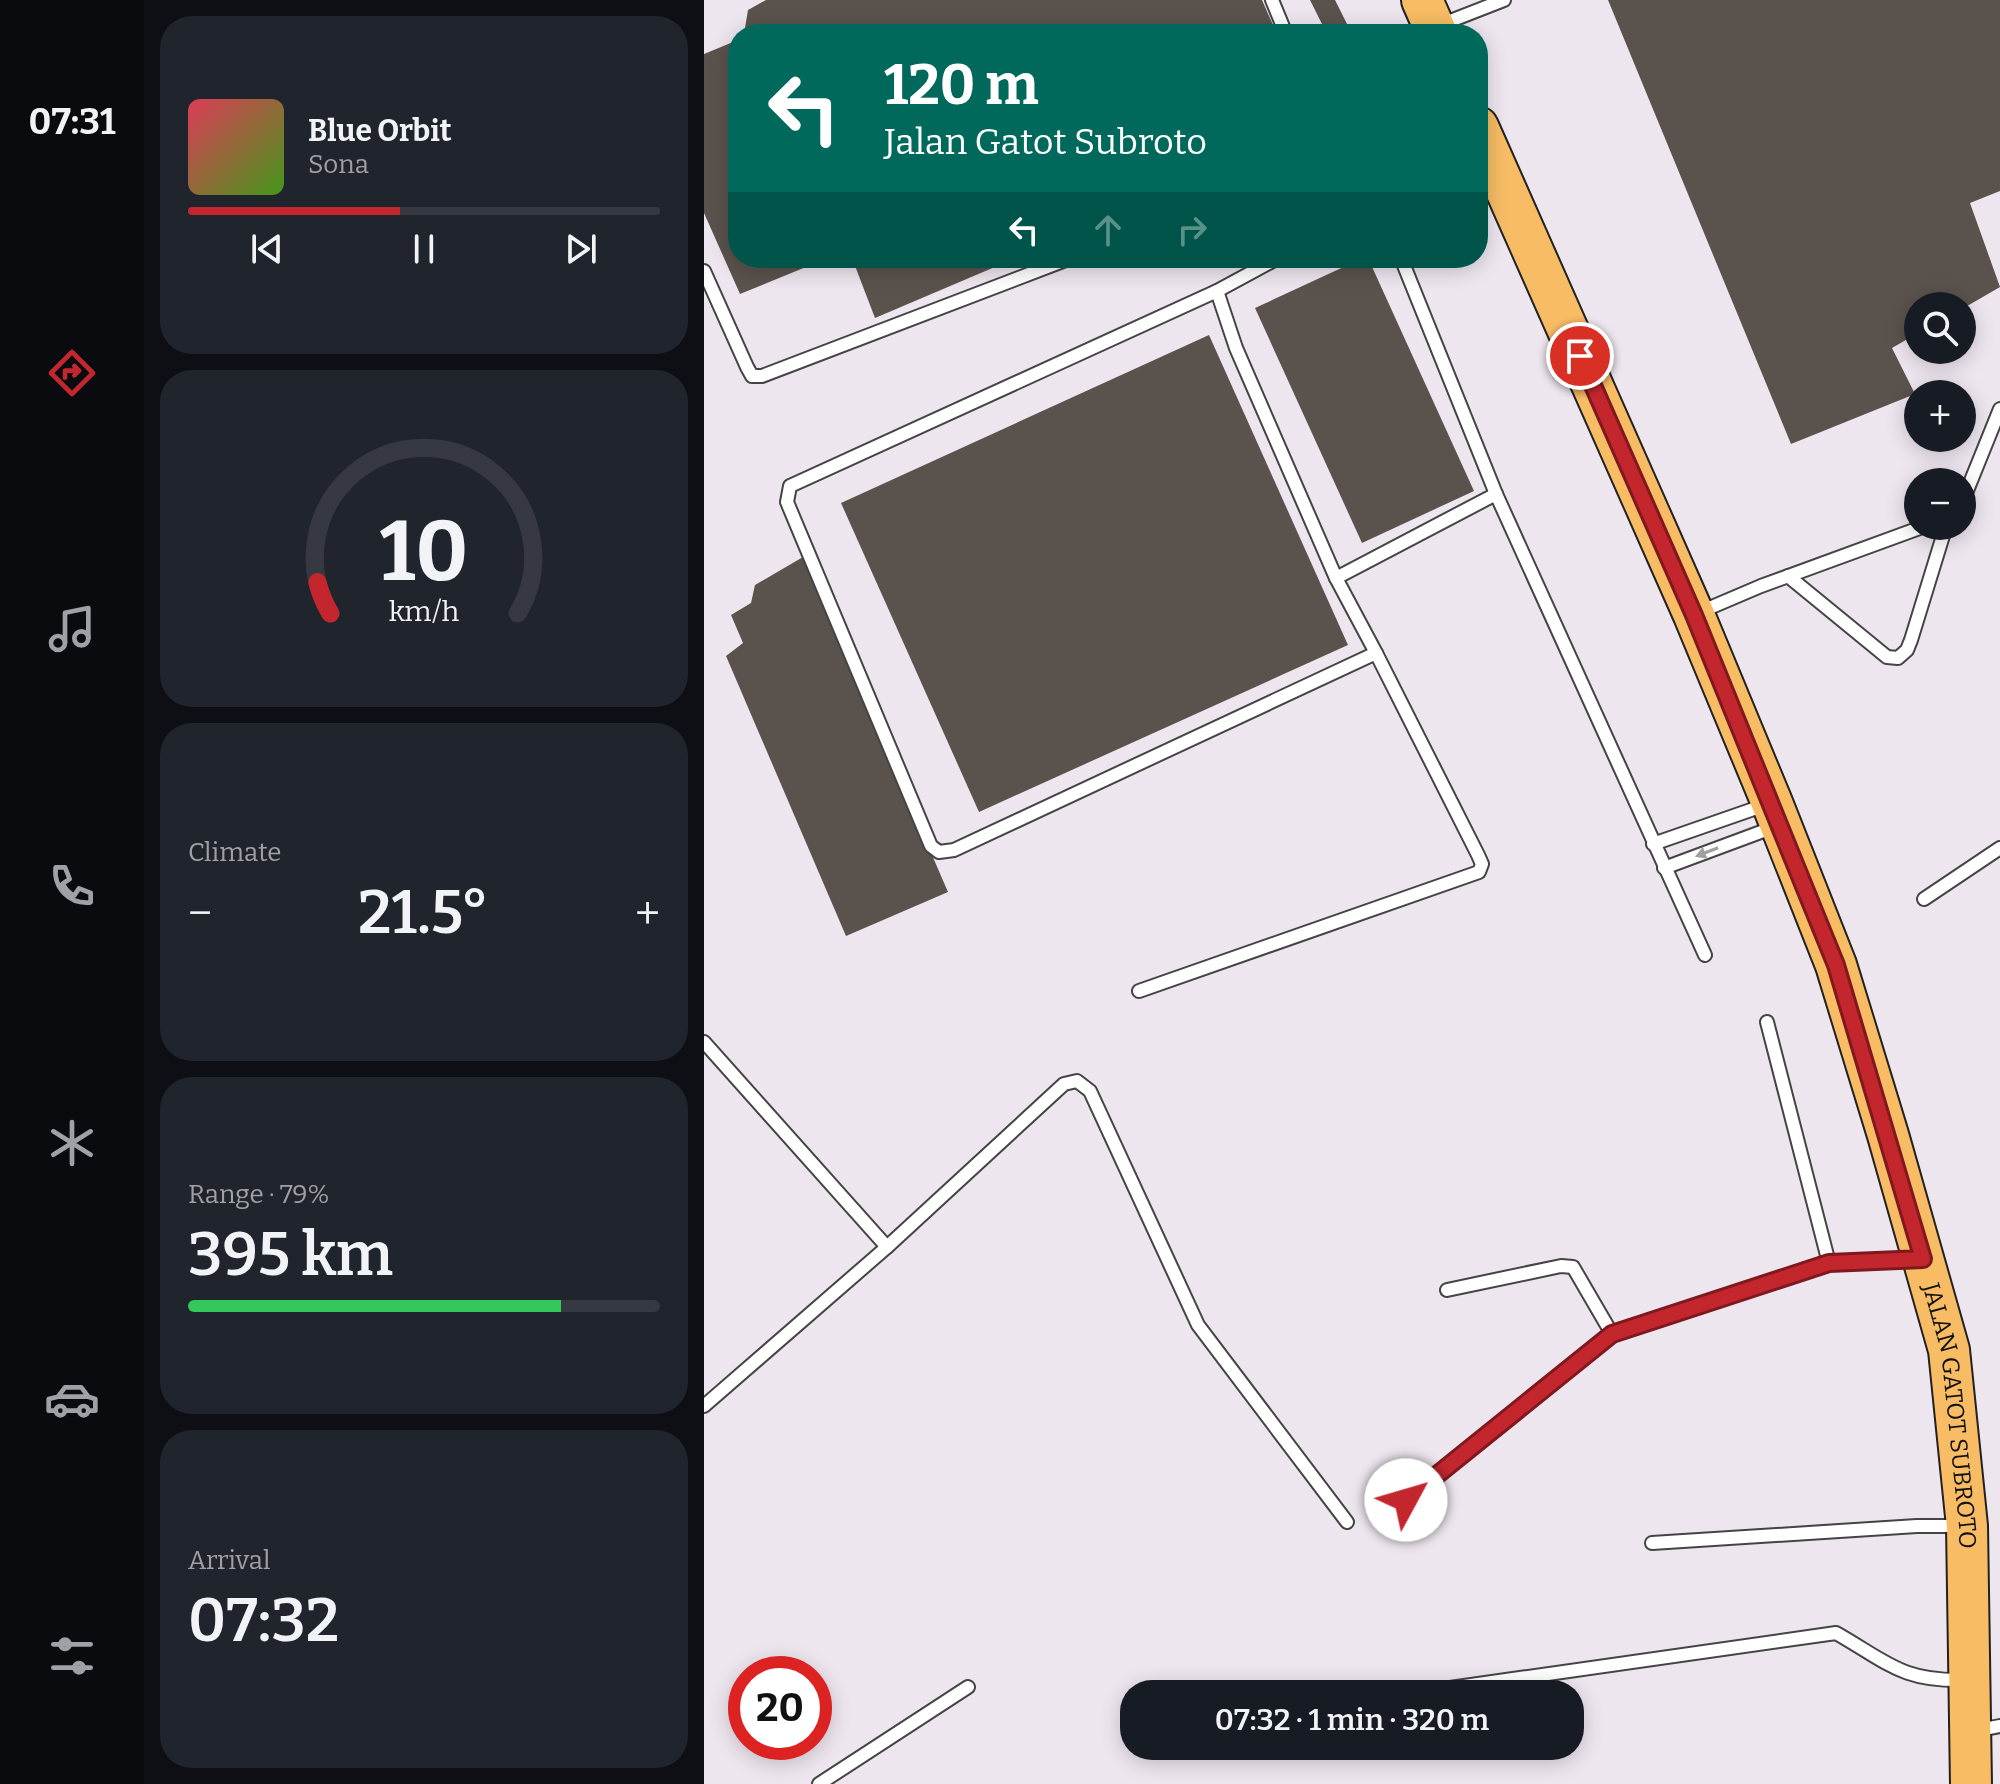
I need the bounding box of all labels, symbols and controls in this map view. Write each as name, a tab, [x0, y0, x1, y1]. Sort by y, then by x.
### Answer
text: 120 m	[884, 52, 1039, 119]
icon: left	[752, 56, 856, 160]
text: 07:31	[29, 100, 115, 144]
text: Blue Orbit	[308, 113, 452, 149]
text: Jalan Gatot Subroto	[884, 120, 1207, 164]
text: Sona	[308, 149, 369, 180]
icon: left	[1002, 208, 1046, 252]
icon: ahead	[1086, 208, 1130, 252]
icon: right	[1170, 208, 1214, 252]
icon: previous	[245, 227, 289, 271]
icon: pause	[402, 227, 446, 271]
icon: next	[559, 227, 603, 271]
map controls	[1904, 292, 1976, 540]
button: search	[1904, 292, 1976, 364]
pin	[1546, 322, 1614, 390]
icon: arrive	[1558, 334, 1602, 378]
icon: directions	[44, 345, 100, 401]
button: +	[1904, 380, 1976, 452]
button: −	[1904, 468, 1976, 540]
text: 10	[380, 502, 468, 602]
text: km/h	[389, 595, 460, 630]
icon: music	[44, 601, 100, 657]
text: Climate	[188, 837, 282, 868]
one-way arrow	[1695, 846, 1719, 859]
icon: phone	[44, 858, 100, 914]
text: 21.5°	[358, 877, 489, 949]
text: −	[188, 887, 212, 940]
text: +	[635, 887, 660, 940]
icon: climate	[44, 1115, 100, 1171]
text: Range · 79%	[188, 1179, 330, 1210]
text: 395 km	[188, 1219, 393, 1291]
street label: JALAN GATOT SUBROTO	[1916, 1279, 1981, 1549]
icon: car	[44, 1371, 100, 1427]
position arrow	[1364, 1458, 1448, 1542]
text: Arrival	[188, 1545, 270, 1576]
text: 07:32	[188, 1585, 339, 1657]
icon: filters	[44, 1628, 100, 1684]
speed limit sign: 20	[728, 1656, 832, 1760]
text: 07:32 · 1 min · 320 m	[1215, 1702, 1489, 1738]

